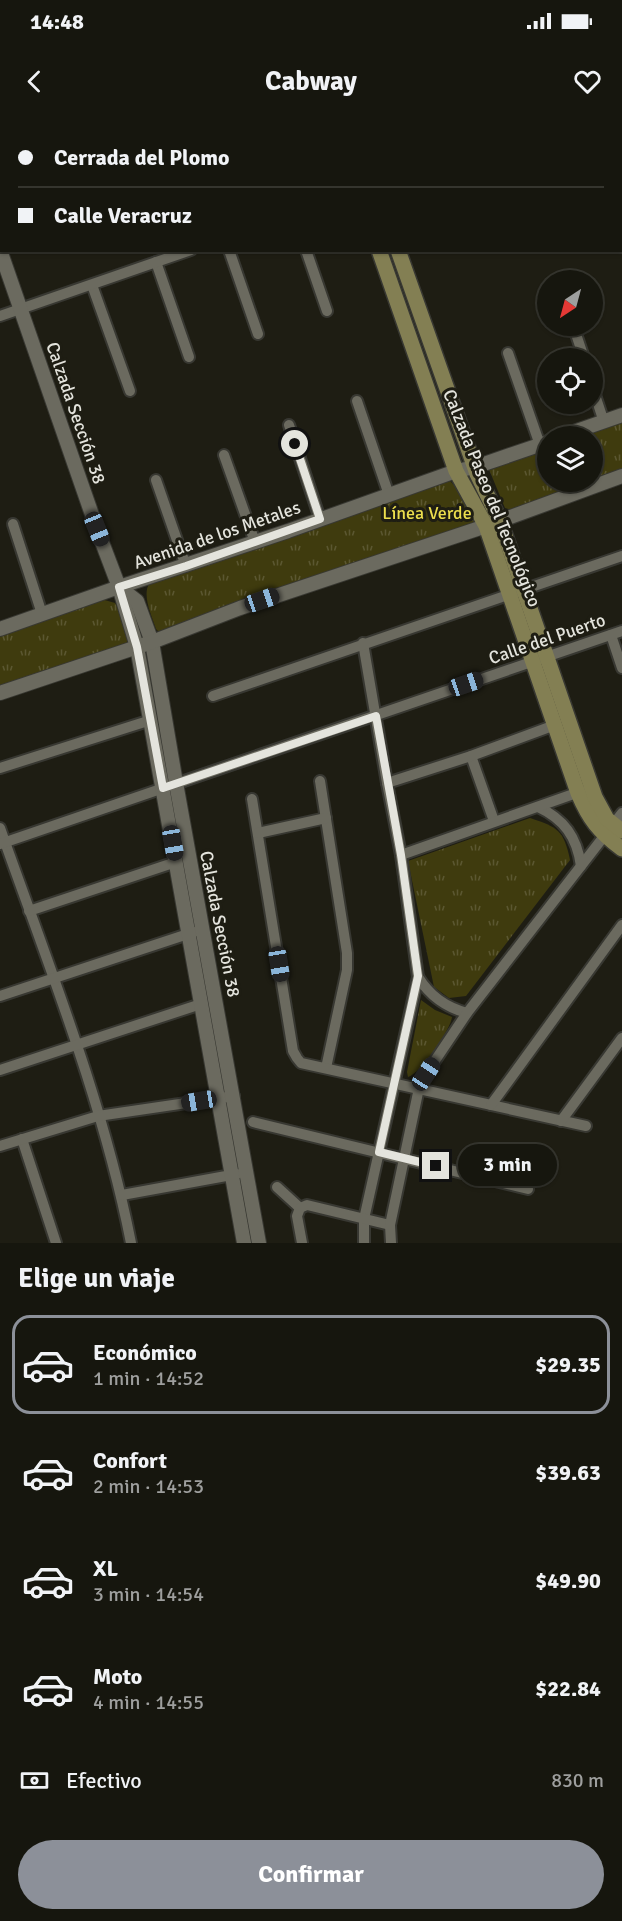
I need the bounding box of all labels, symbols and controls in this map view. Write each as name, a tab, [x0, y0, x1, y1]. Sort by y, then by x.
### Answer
text: 14:48	[30, 8, 84, 35]
icon: back	[18, 65, 51, 98]
text: Cabway	[265, 65, 357, 98]
icon: heart	[571, 65, 604, 98]
text: Cerrada del Plomo	[54, 144, 230, 171]
text: Calle Veracruz	[54, 202, 192, 229]
north arrow	[537, 270, 603, 336]
map controls	[537, 270, 603, 492]
street label: Calzada Sección 38	[41, 339, 111, 487]
button: locate	[537, 348, 603, 414]
street label: Calzada Paseo del Tecnológico	[438, 386, 546, 610]
button: layers	[537, 426, 603, 492]
route start	[281, 430, 308, 457]
street label: Avenida de los Metales	[131, 496, 303, 574]
park label: Línea Verde	[382, 502, 472, 524]
car	[82, 509, 112, 549]
car	[242, 586, 282, 614]
street label: Calle del Puerto	[486, 609, 608, 669]
car	[446, 670, 486, 698]
car	[161, 824, 185, 862]
street label: Calzada Sección 38	[195, 849, 245, 999]
car	[267, 945, 291, 983]
car	[409, 1054, 443, 1094]
car	[180, 1089, 218, 1113]
callout: 3 min	[457, 1145, 556, 1187]
route end	[422, 1152, 449, 1179]
text: 3 min	[483, 1152, 532, 1177]
text: Elige un viaje	[18, 1262, 175, 1295]
icon: car	[21, 1338, 75, 1392]
text: Económico	[93, 1339, 197, 1366]
text: $29.35	[535, 1351, 601, 1378]
text: 1 min · 14:52	[93, 1366, 204, 1391]
icon: car	[21, 1446, 75, 1500]
text: Confort	[93, 1447, 167, 1474]
text: $39.63	[535, 1459, 601, 1486]
text: 2 min · 14:53	[93, 1474, 204, 1499]
icon: car	[21, 1554, 75, 1608]
text: XL	[93, 1555, 118, 1582]
text: $49.90	[535, 1567, 601, 1594]
text: 3 min · 14:54	[93, 1582, 204, 1607]
icon: car	[21, 1662, 75, 1716]
text: Moto	[93, 1663, 142, 1690]
text: $22.84	[535, 1675, 601, 1702]
text: 4 min · 14:55	[93, 1690, 204, 1715]
icon: cash	[18, 1764, 51, 1797]
text: Efectivo	[66, 1767, 142, 1794]
text: 830 m	[551, 1768, 604, 1793]
button: Confirmar	[18, 1840, 604, 1909]

